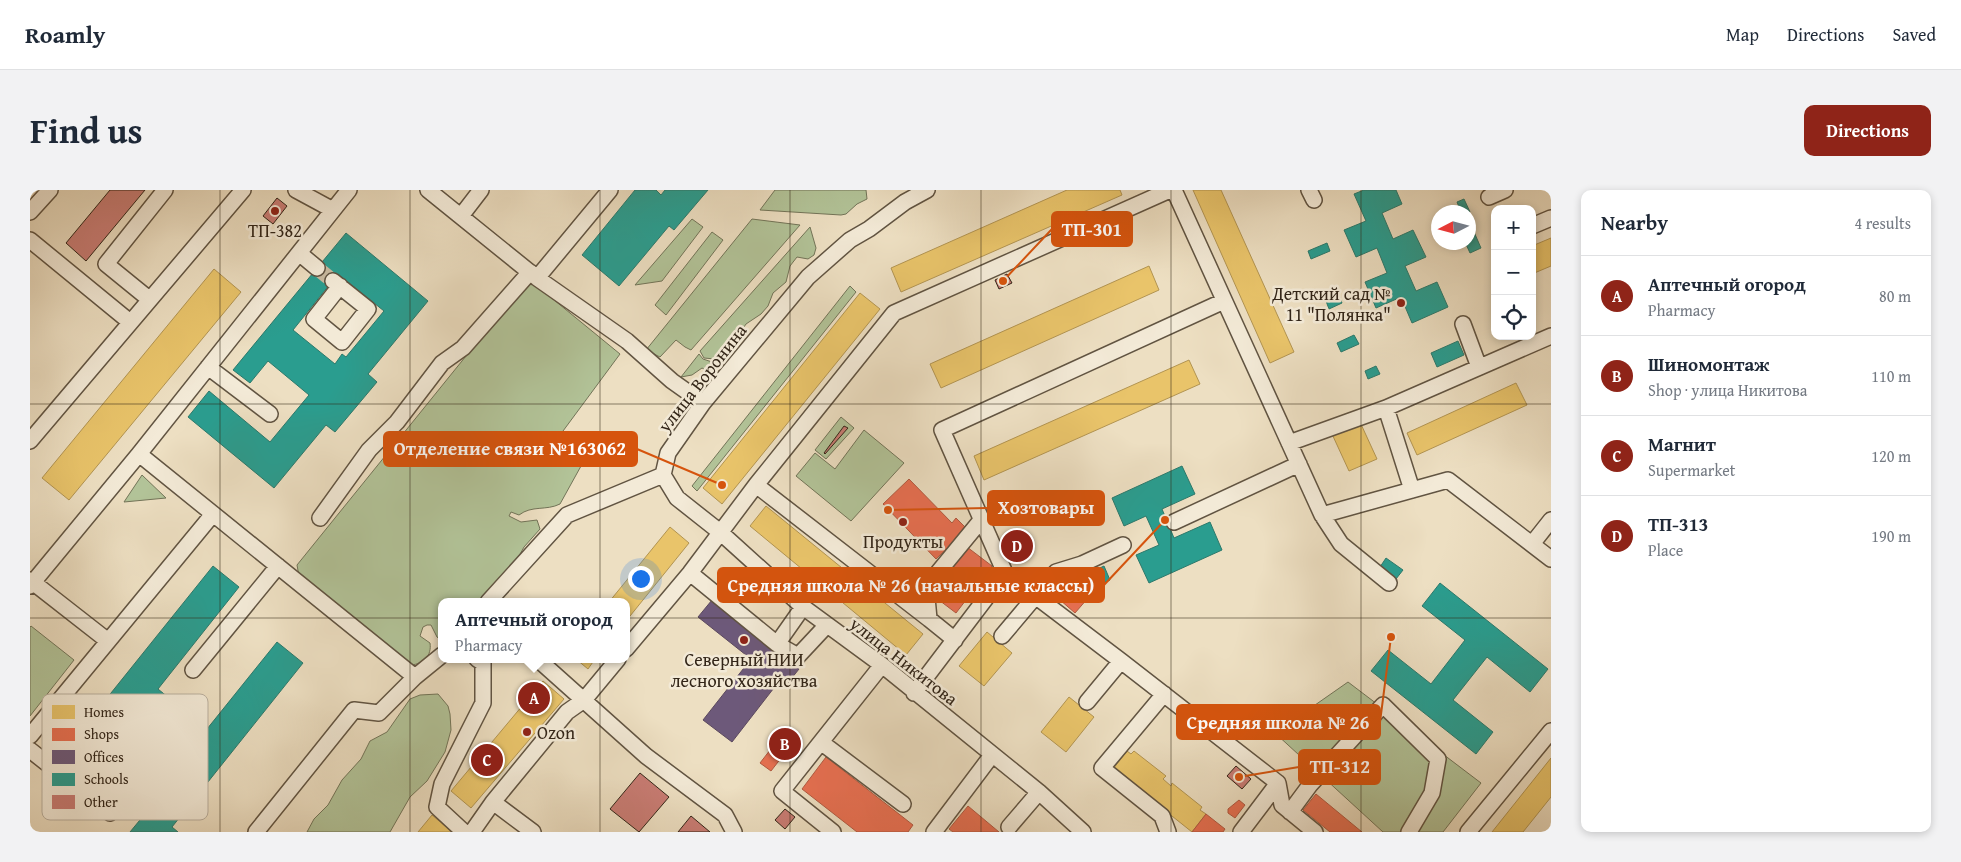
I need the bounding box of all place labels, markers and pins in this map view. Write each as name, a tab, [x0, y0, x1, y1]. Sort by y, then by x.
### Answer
marker: ТП-382	[269, 205, 281, 217]
callout: ТП-301	[1052, 212, 1132, 246]
place label: ТП-382	[248, 217, 302, 244]
place label: Детский сад № 11 "Полянка"	[1271, 280, 1391, 328]
marker: Детский сад № 11 "Полянка"	[1395, 297, 1407, 309]
callout: Отделение связи №163062	[384, 432, 637, 466]
callout: Хозтовары	[988, 491, 1104, 525]
marker: Продукты	[897, 516, 909, 528]
pin: D	[1001, 527, 1033, 565]
place label: Продукты	[863, 528, 943, 555]
callout: Средняя школа № 26 (начальные классы)	[718, 568, 1104, 602]
marker: Северный НИИ лесного хозяйства	[738, 634, 750, 646]
place label: Северный НИИ лесного хозяйства	[671, 646, 818, 694]
pin: A	[518, 679, 550, 717]
callout: Средняя школа № 26	[1177, 705, 1380, 739]
place label: Ozon	[537, 719, 575, 746]
pin: B	[769, 725, 801, 763]
marker: Ozon	[521, 726, 533, 738]
pin: C	[471, 741, 503, 779]
callout: ТП-312	[1299, 750, 1380, 784]

